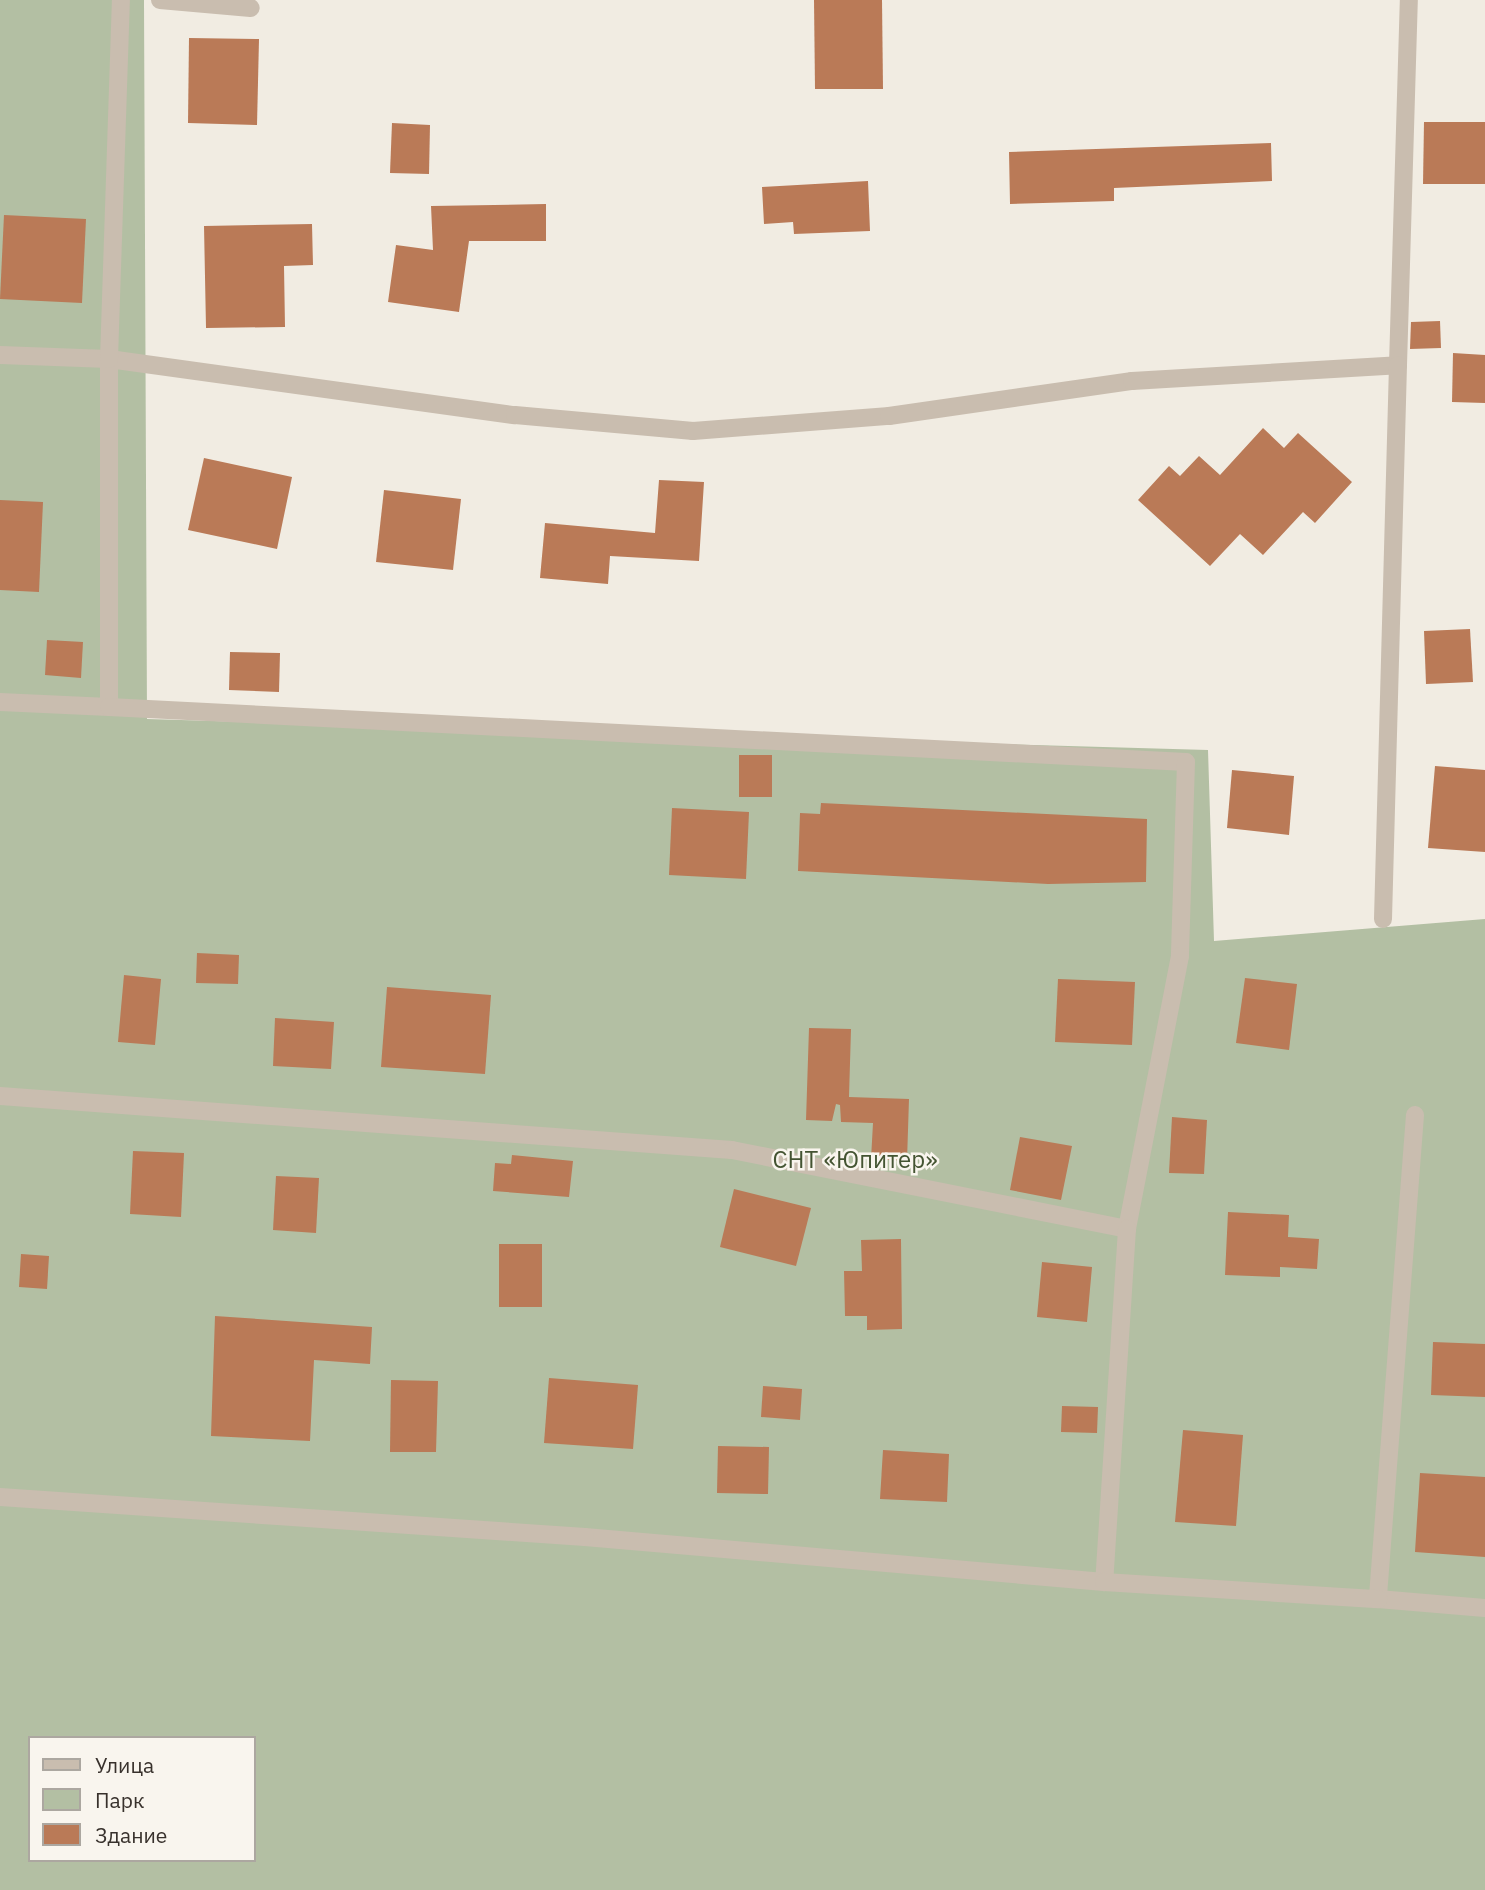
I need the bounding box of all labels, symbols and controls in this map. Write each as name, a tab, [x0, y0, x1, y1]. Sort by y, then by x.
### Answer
park label: СНТ «Юпитер»	[773, 1146, 937, 1174]
legend	[28, 1736, 256, 1862]
text: Улица	[95, 1751, 154, 1779]
text: Парк	[95, 1786, 145, 1814]
text: Здание	[95, 1821, 167, 1849]

